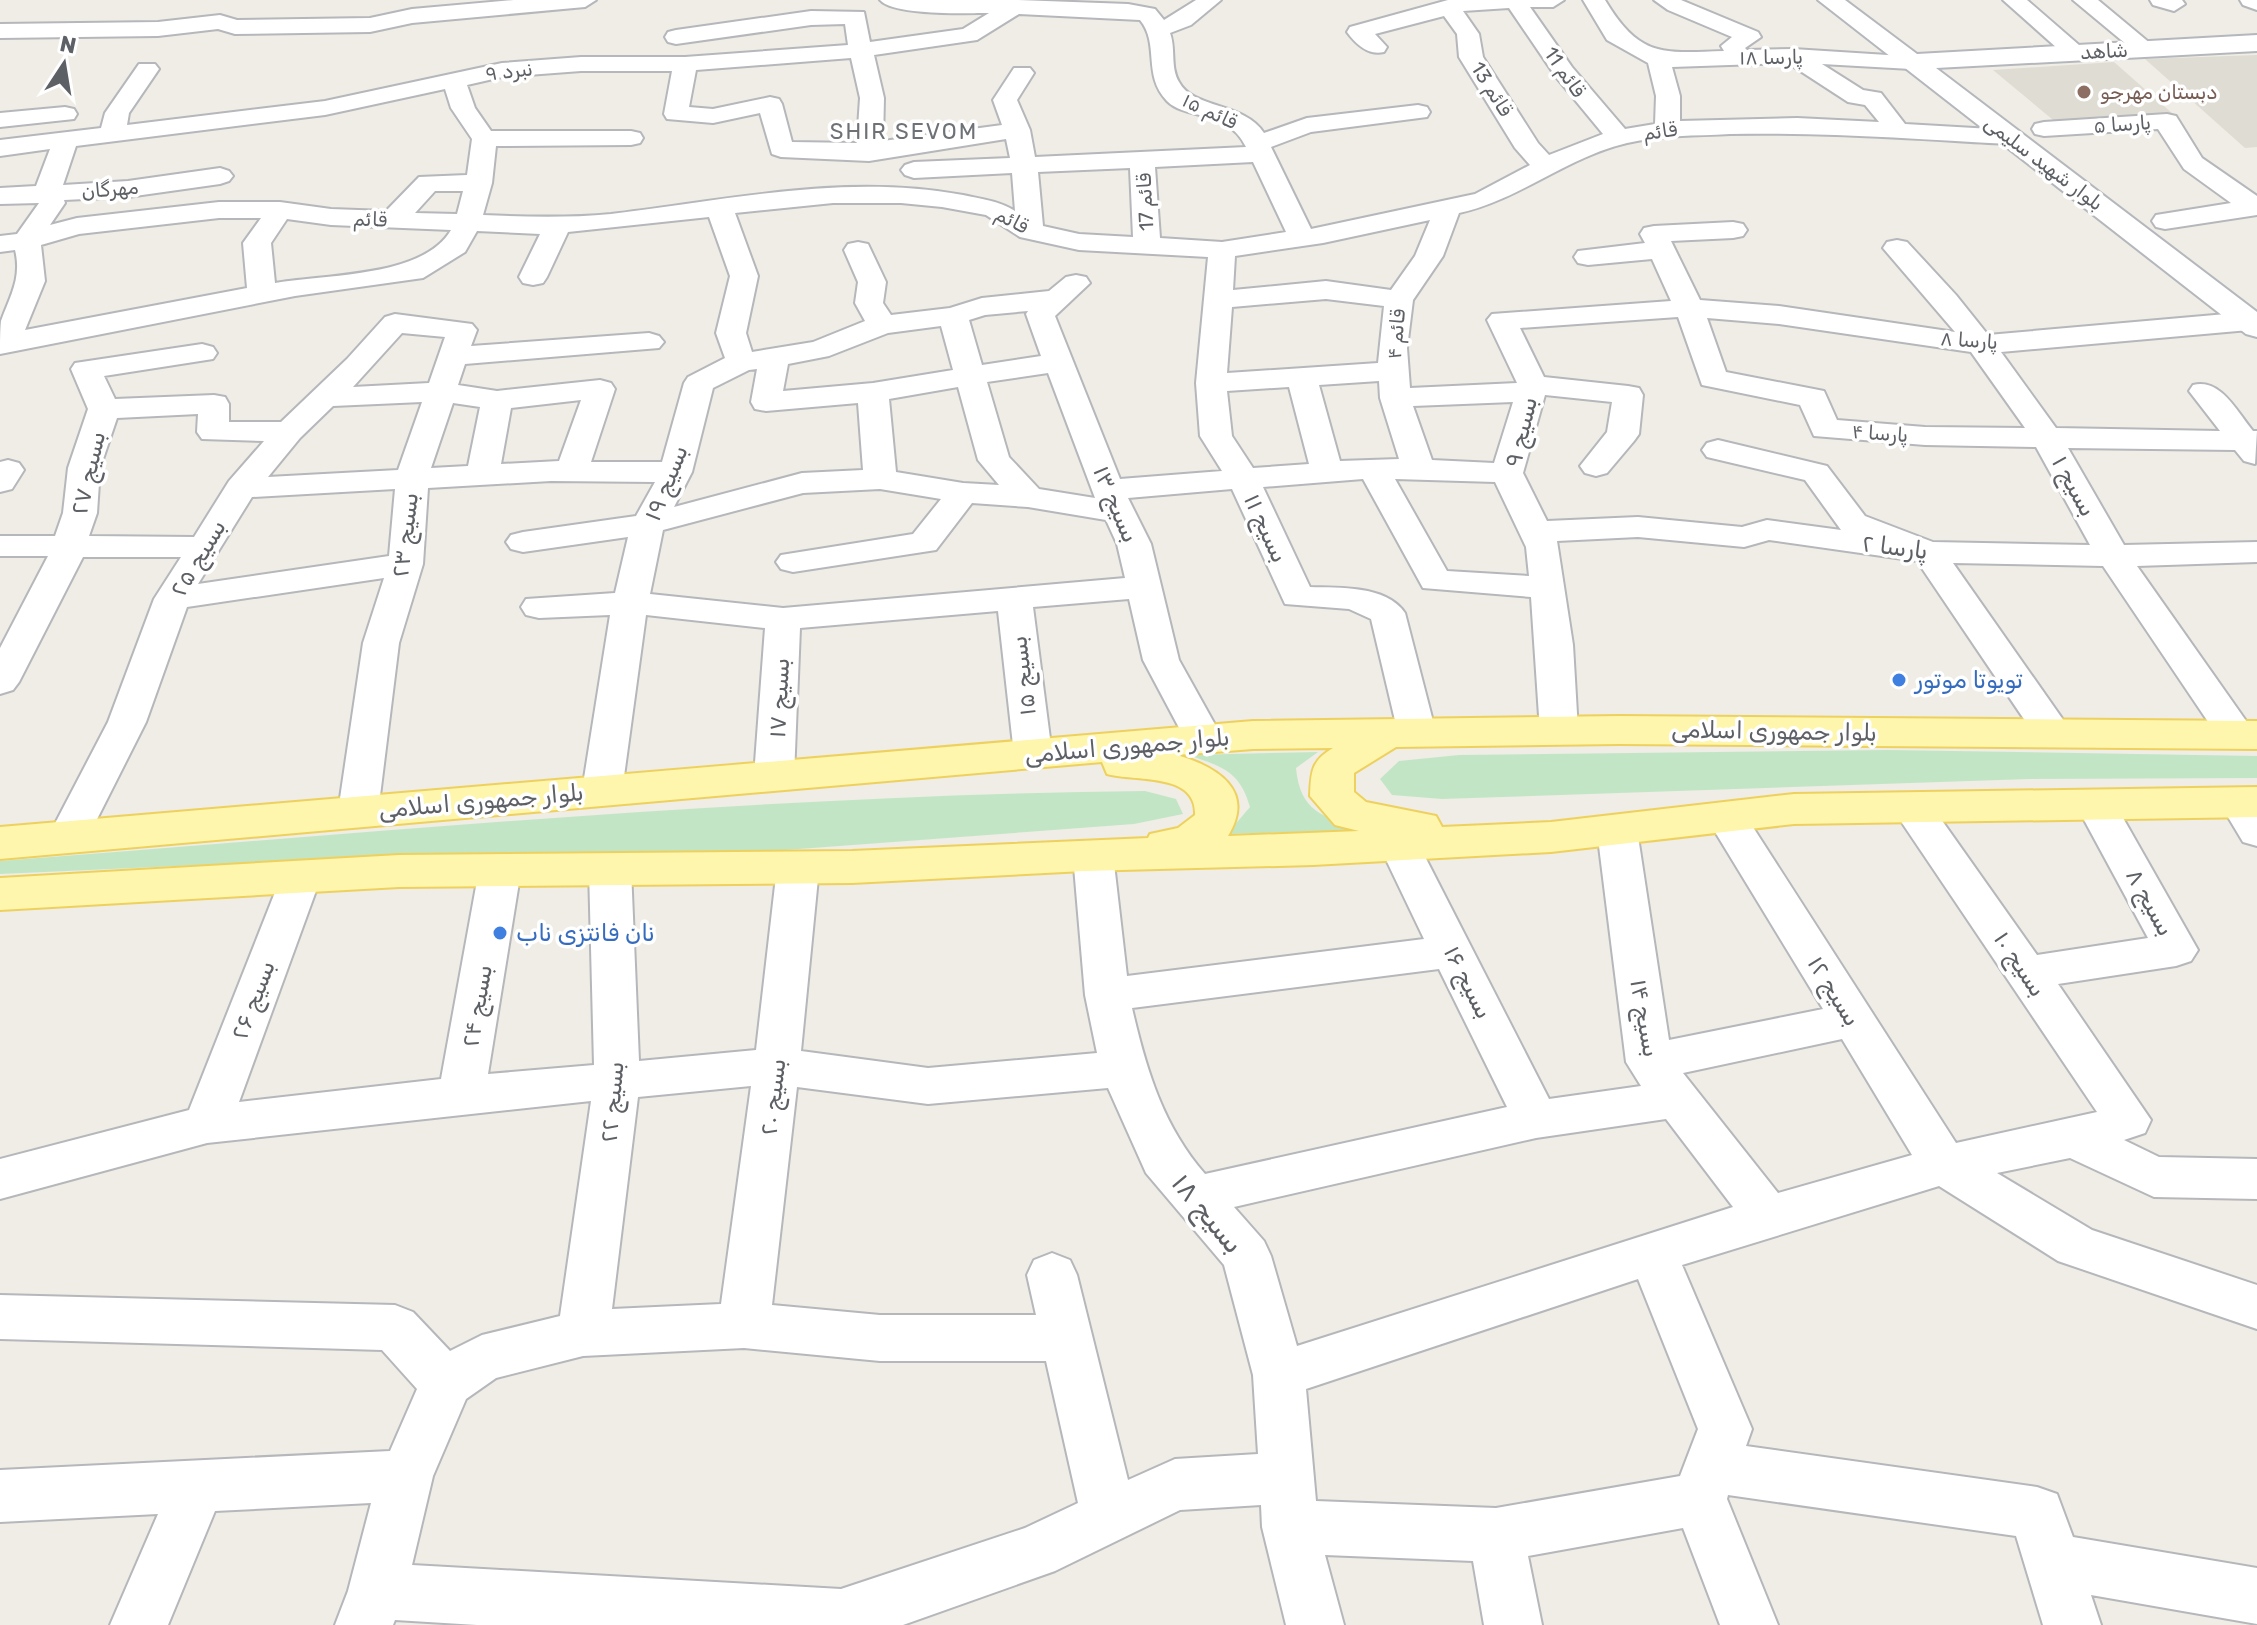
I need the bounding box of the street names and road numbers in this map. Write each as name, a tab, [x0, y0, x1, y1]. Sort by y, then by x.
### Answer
street label: شاهد	[2079, 38, 2129, 64]
street label: قائم 11	[1538, 42, 1591, 103]
street label: پارسا ۱۸	[1739, 44, 1803, 72]
street label: نبرد ۹	[484, 56, 534, 86]
street label: قائم 13	[1465, 57, 1518, 121]
street label: قائم ۱۵	[1178, 88, 1241, 135]
street label: بلوار شهید سلیمی	[1980, 110, 2108, 216]
street label: پارسا ۵	[2092, 110, 2152, 140]
street label: قائم	[1641, 117, 1679, 146]
street label: قائم 17	[1131, 172, 1159, 232]
street label: مهرگان	[80, 175, 140, 203]
street label: قائم	[991, 202, 1033, 239]
street label: قائم	[352, 206, 388, 233]
street label: قائم ۴	[1382, 308, 1411, 360]
street label: پارسا ۸	[1939, 326, 1999, 356]
street label: بسیج ۹	[1499, 394, 1546, 471]
street label: پارسا ۴	[1851, 419, 1909, 449]
street label: بسیج ۲۷	[65, 429, 114, 518]
street label: بسیج ۱۹	[638, 441, 697, 526]
street label: بسیج ۱	[2043, 451, 2102, 523]
street label: بسیج ۱۳	[1085, 461, 1145, 548]
street label: بسیج ۱۱	[1235, 489, 1294, 568]
street label: بسیج ۲۳	[386, 491, 427, 579]
street label: بسیج ۲۵	[164, 515, 234, 603]
street label: پارسا ۲	[1860, 529, 1929, 567]
street label: بسیج ۱۵	[1004, 634, 1045, 718]
street label: بسیج ۱۷	[763, 657, 798, 739]
street label: بلوار جمهوری اسلامی	[1671, 715, 1877, 747]
street label: بلوار جمهوری اسلامی	[1023, 723, 1231, 769]
street label: بلوار جمهوری اسلامی	[377, 778, 585, 824]
street label: بسیج ۸	[2117, 863, 2180, 942]
street label: بسیج ۱۰	[1986, 926, 2052, 1004]
street label: بسیج ۱۶	[1435, 941, 1498, 1024]
street label: بسیج ۱۲	[1799, 951, 1866, 1033]
street label: بسیج ۲۶	[225, 957, 284, 1045]
street label: بسیج ۲۴	[456, 963, 501, 1050]
street label: بسیج ۱۴	[1621, 977, 1666, 1060]
street label: بسیج ۲۰	[754, 1057, 795, 1137]
street label: بسیج ۲۲	[595, 1060, 632, 1144]
street label: بسیج ۱۸	[1163, 1167, 1250, 1262]

